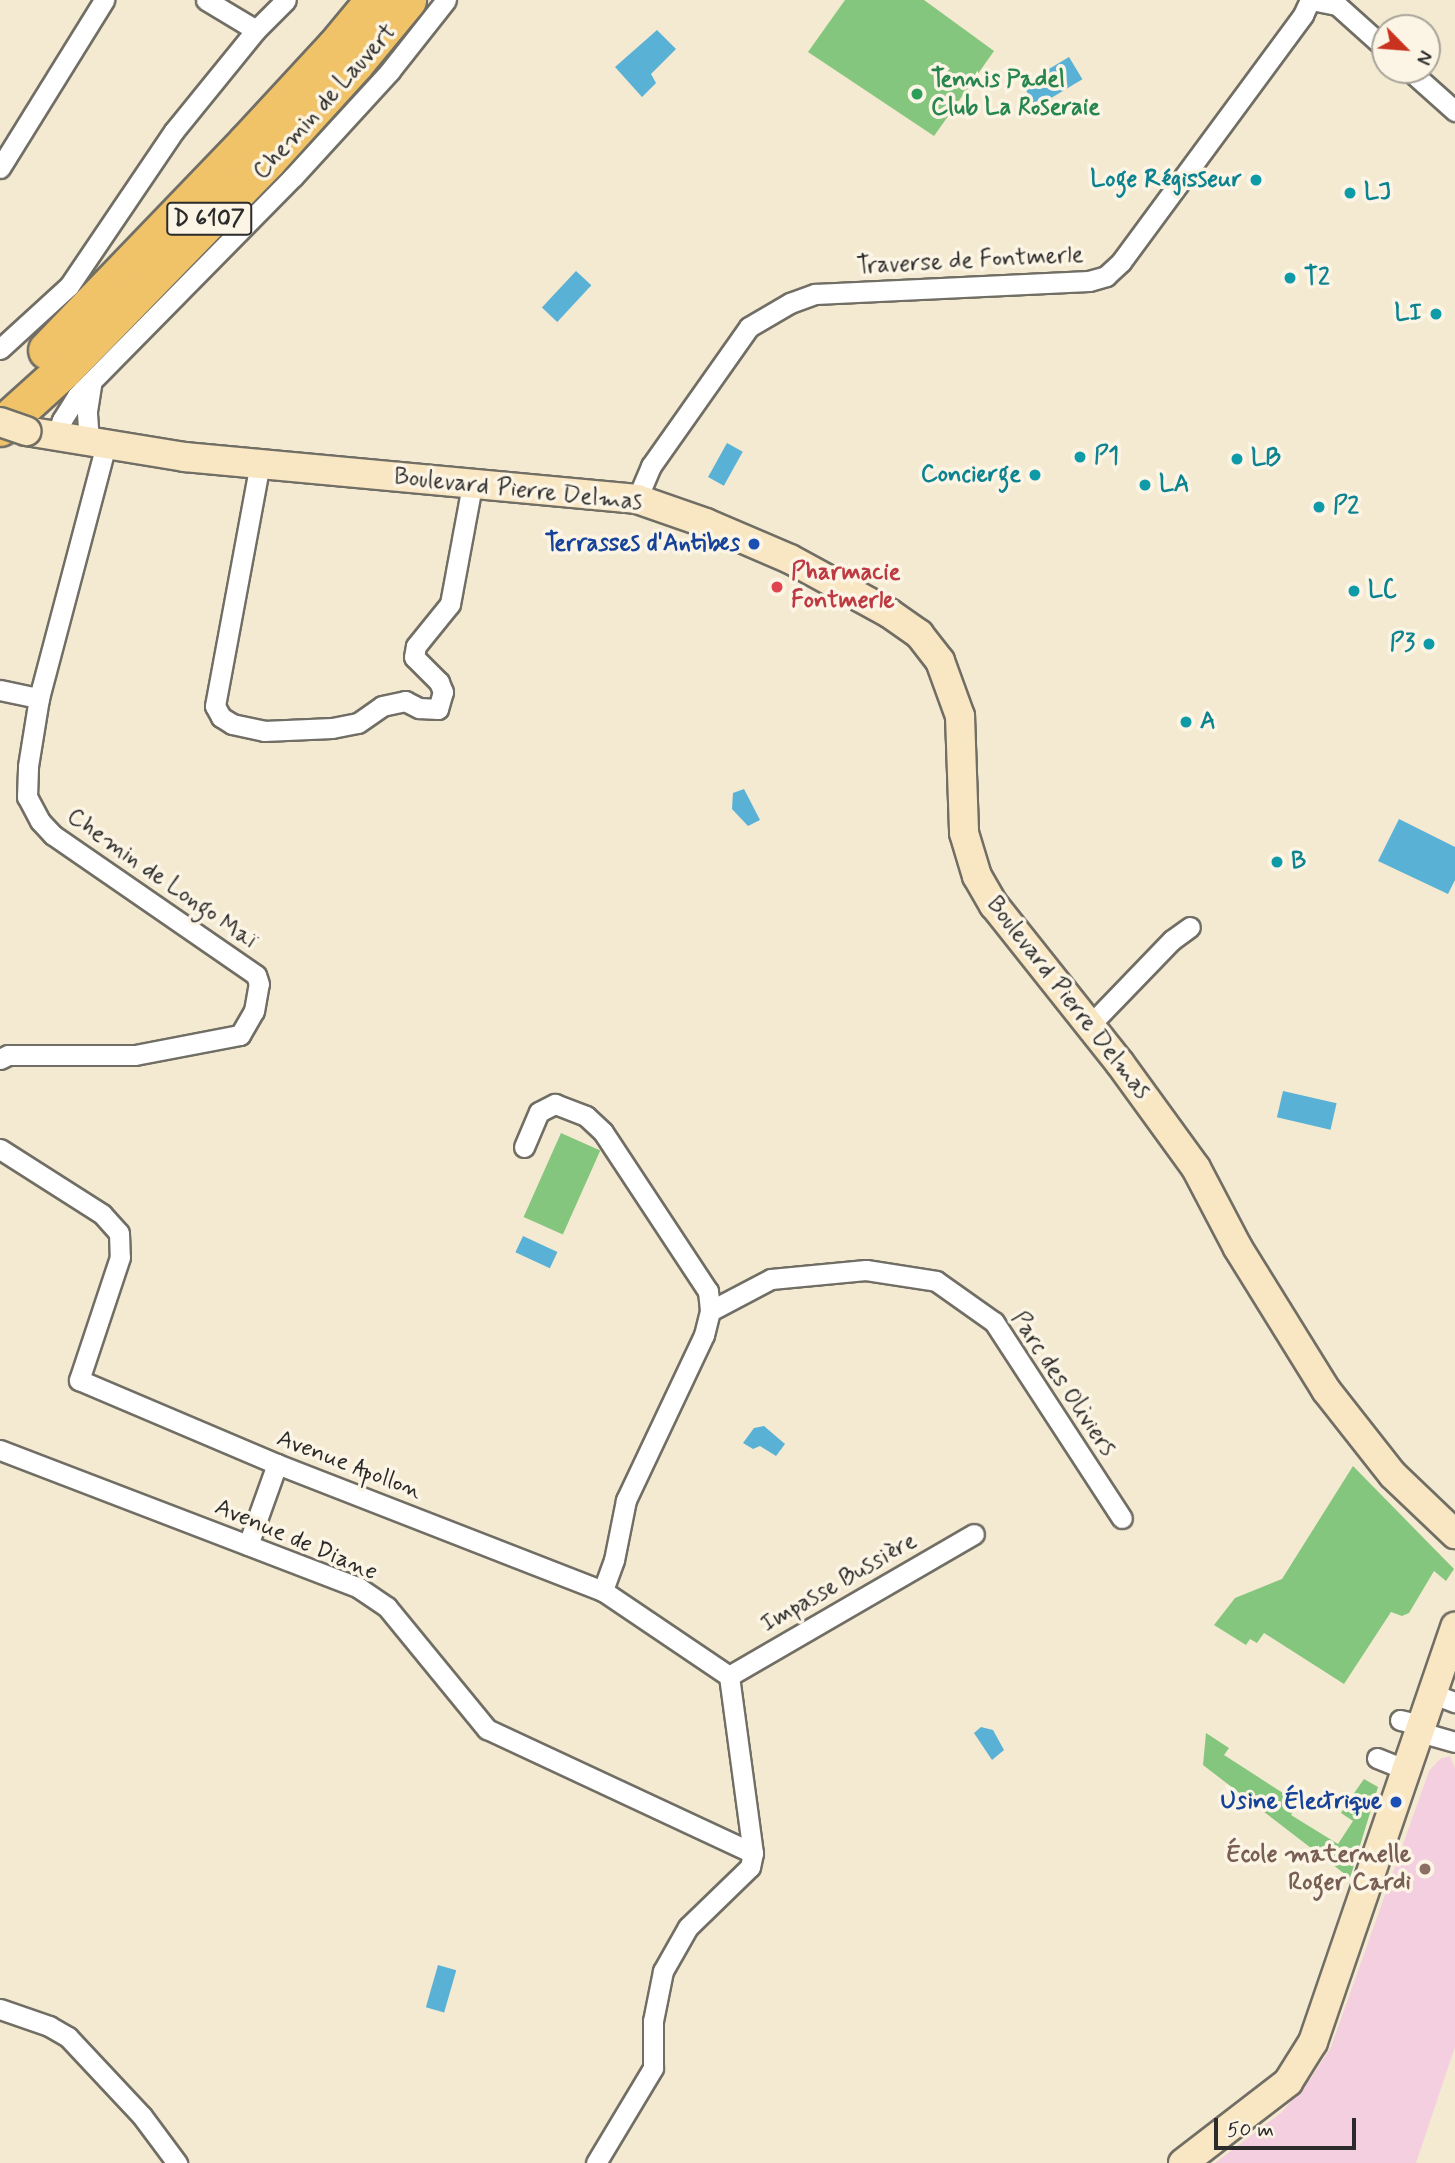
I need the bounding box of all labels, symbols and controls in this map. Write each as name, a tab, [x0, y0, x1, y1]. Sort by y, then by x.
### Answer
north arrow	[1371, 14, 1441, 84]
street label: Chemin de Lauvert	[246, 16, 404, 188]
text: N	[1410, 46, 1438, 68]
place label: Tennis Padel Club La Roseraie	[931, 66, 1105, 122]
marker: Tennis Padel Club La Roseraie	[909, 86, 925, 102]
place label: Loge Régisseur	[1093, 166, 1242, 194]
marker: Loge Régisseur	[1248, 172, 1264, 188]
place label: LJ	[1364, 179, 1391, 207]
marker: LJ	[1342, 185, 1358, 201]
road number: D 6107	[165, 200, 253, 238]
street label: Traverse de Fontmerle	[857, 241, 1083, 281]
place label: T2	[1304, 264, 1330, 292]
marker: T2	[1282, 270, 1298, 286]
place label: LI	[1395, 300, 1422, 328]
marker: LI	[1428, 306, 1444, 322]
place label: P1	[1094, 443, 1119, 471]
place label: LB	[1251, 445, 1280, 473]
marker: P1	[1072, 449, 1088, 465]
marker: LB	[1229, 451, 1245, 467]
place label: Concierge	[921, 461, 1021, 489]
street label: Boulevard Pierre Delmas	[392, 463, 644, 517]
marker: Concierge	[1027, 467, 1043, 483]
place label: LA	[1159, 471, 1189, 499]
marker: LA	[1137, 477, 1153, 493]
place label: P2	[1333, 493, 1359, 521]
marker: P2	[1311, 499, 1327, 515]
place label: Terrasses d'Antibes	[545, 530, 740, 558]
marker: Terrasses d'Antibes	[746, 536, 762, 552]
place label: Pharmacie Fontmerle	[791, 559, 901, 615]
place label: LC	[1368, 577, 1397, 605]
marker: Pharmacie Fontmerle	[769, 579, 785, 595]
marker: LC	[1346, 583, 1362, 599]
place label: P3	[1390, 630, 1415, 658]
marker: P3	[1421, 636, 1437, 652]
place label: A	[1200, 708, 1216, 736]
marker: A	[1178, 714, 1194, 730]
street label: Chemin de Longo Maï	[61, 802, 263, 956]
place label: B	[1291, 848, 1306, 876]
marker: B	[1269, 854, 1285, 870]
street label: Boulevard Pierre Delmas	[980, 891, 1156, 1105]
street label: Parc des Oliviers	[1004, 1306, 1122, 1462]
street label: Avenue Apollon	[273, 1424, 425, 1506]
street label: Avenue de Diane	[212, 1494, 380, 1586]
street label: Impasse Bussière	[756, 1527, 922, 1639]
place label: Usine Électrique	[1221, 1788, 1382, 1816]
marker: Usine Électrique	[1388, 1794, 1404, 1810]
place label: École maternelle Roger Cardi	[1247, 1841, 1411, 1897]
marker: École maternelle Roger Cardi	[1417, 1861, 1433, 1877]
scale bar	[1217, 2104, 1359, 2148]
text: 50 m	[1227, 2116, 1274, 2144]

